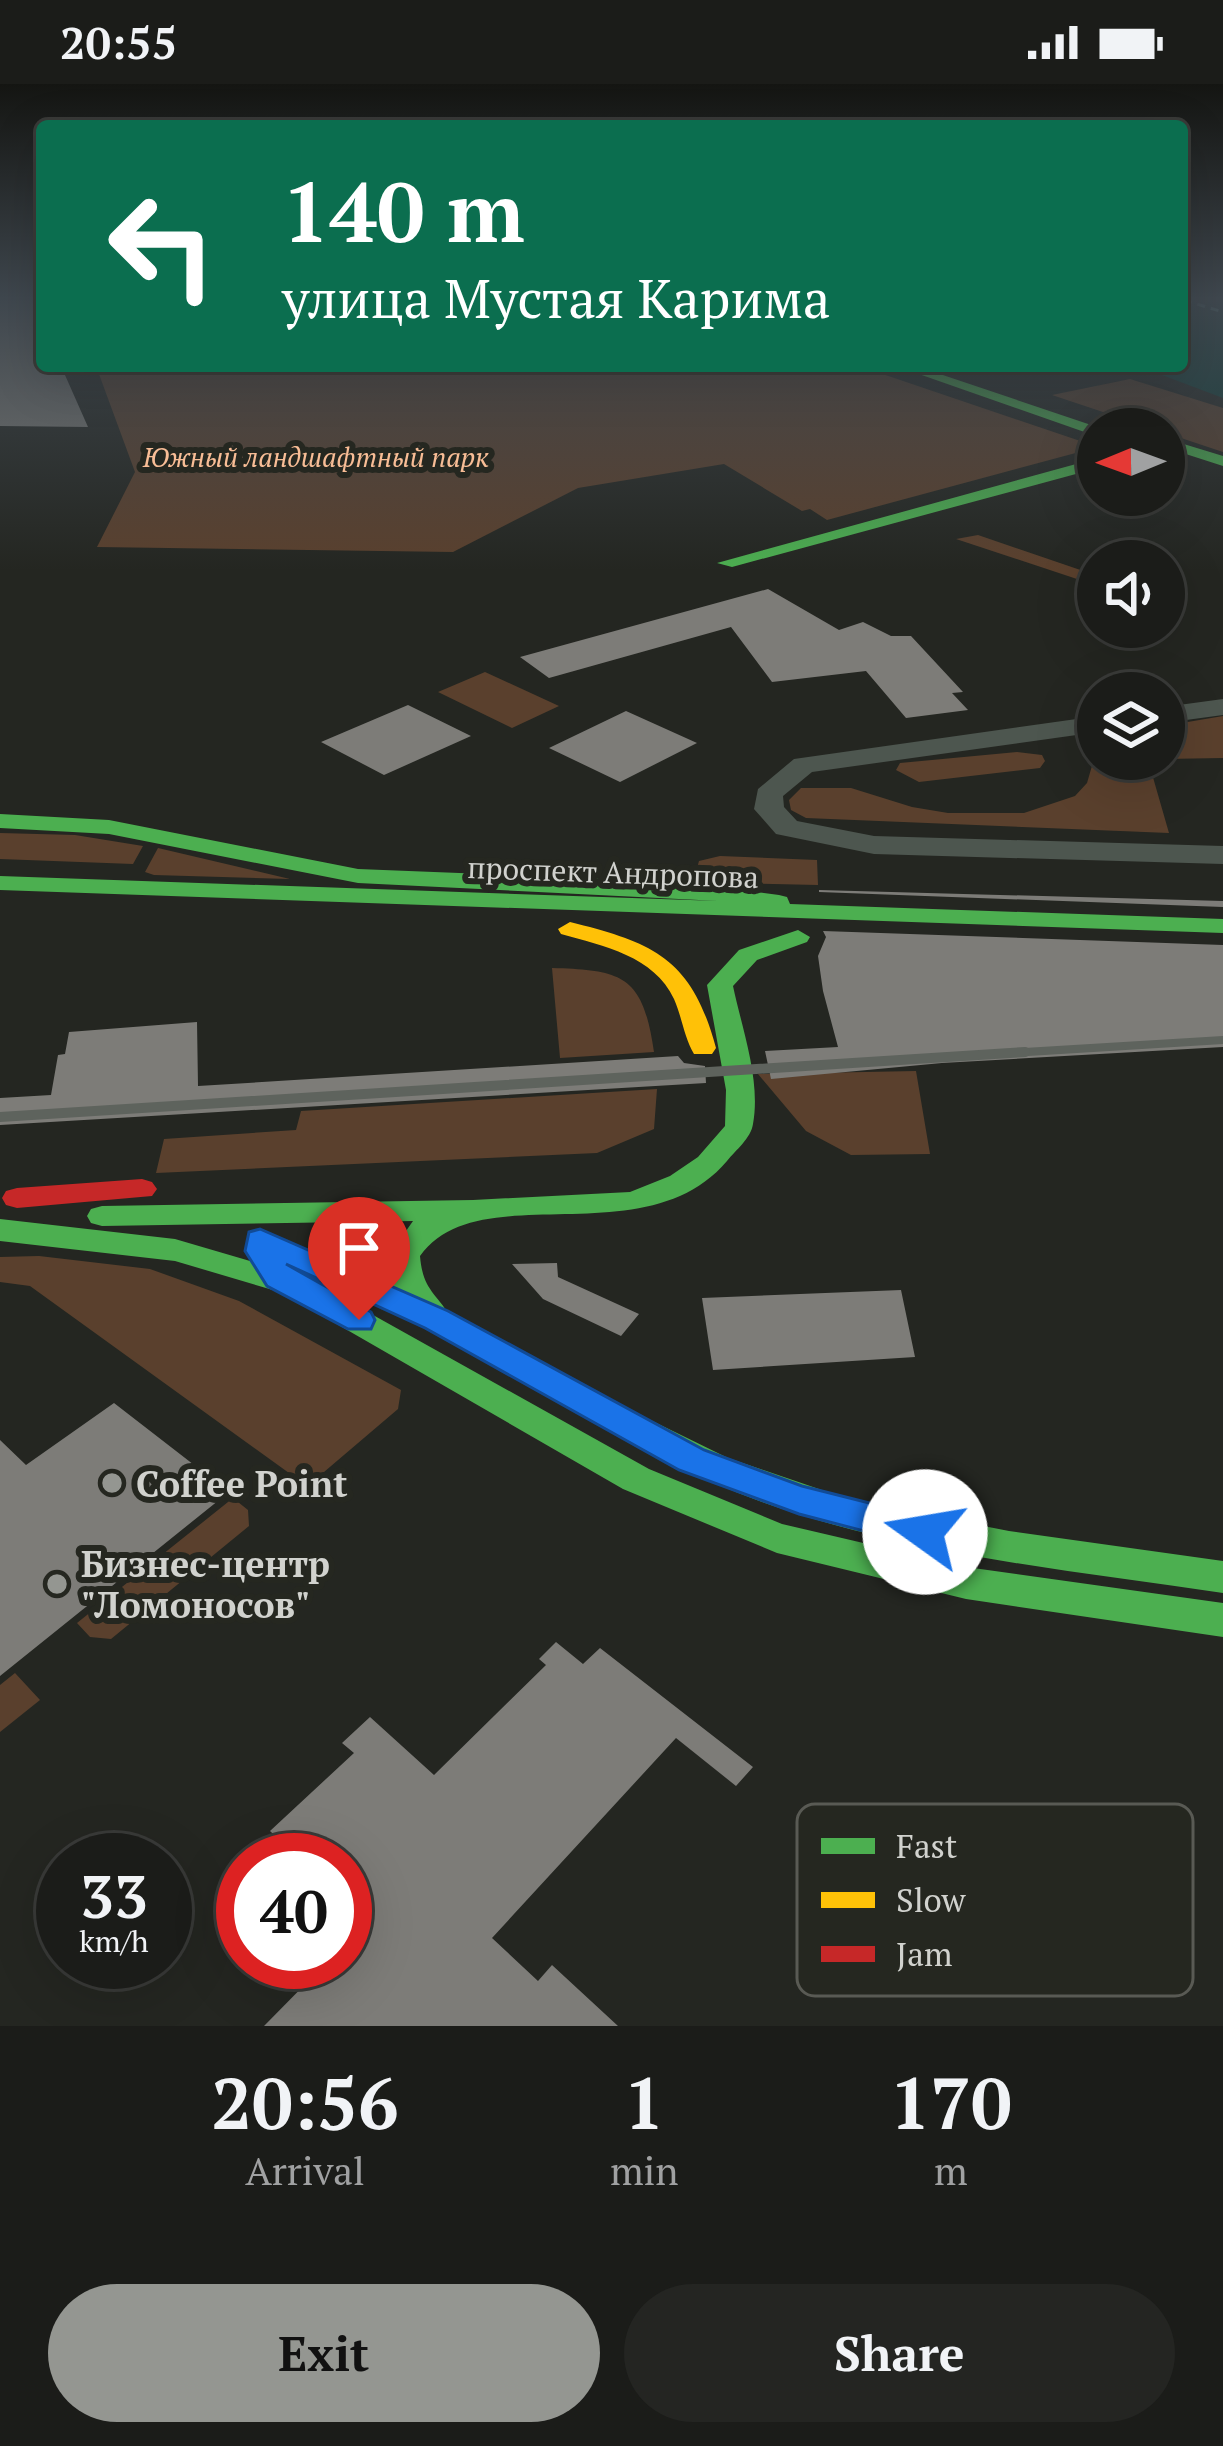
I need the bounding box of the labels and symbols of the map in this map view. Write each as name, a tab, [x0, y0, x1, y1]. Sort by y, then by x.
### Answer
north arrow	[1077, 408, 1185, 516]
park label: Южный ландшафтный парк	[142, 439, 489, 475]
street label: проспект Андропова	[467, 847, 759, 897]
pin	[308, 1197, 410, 1320]
place label: Coffee Point	[136, 1460, 348, 1507]
position arrow	[862, 1469, 988, 1595]
marker: Coffee Point	[99, 1470, 125, 1496]
place label: Бизнес-центр "Ломоносов"	[81, 1540, 330, 1628]
marker: Бизнес-центр "Ломоносов"	[44, 1571, 70, 1597]
legend	[797, 1804, 1193, 1996]
text: Fast	[896, 1824, 957, 1867]
speed limit sign: 40	[216, 1833, 372, 1989]
text: Slow	[896, 1878, 966, 1921]
text: Jam	[896, 1932, 952, 1975]

